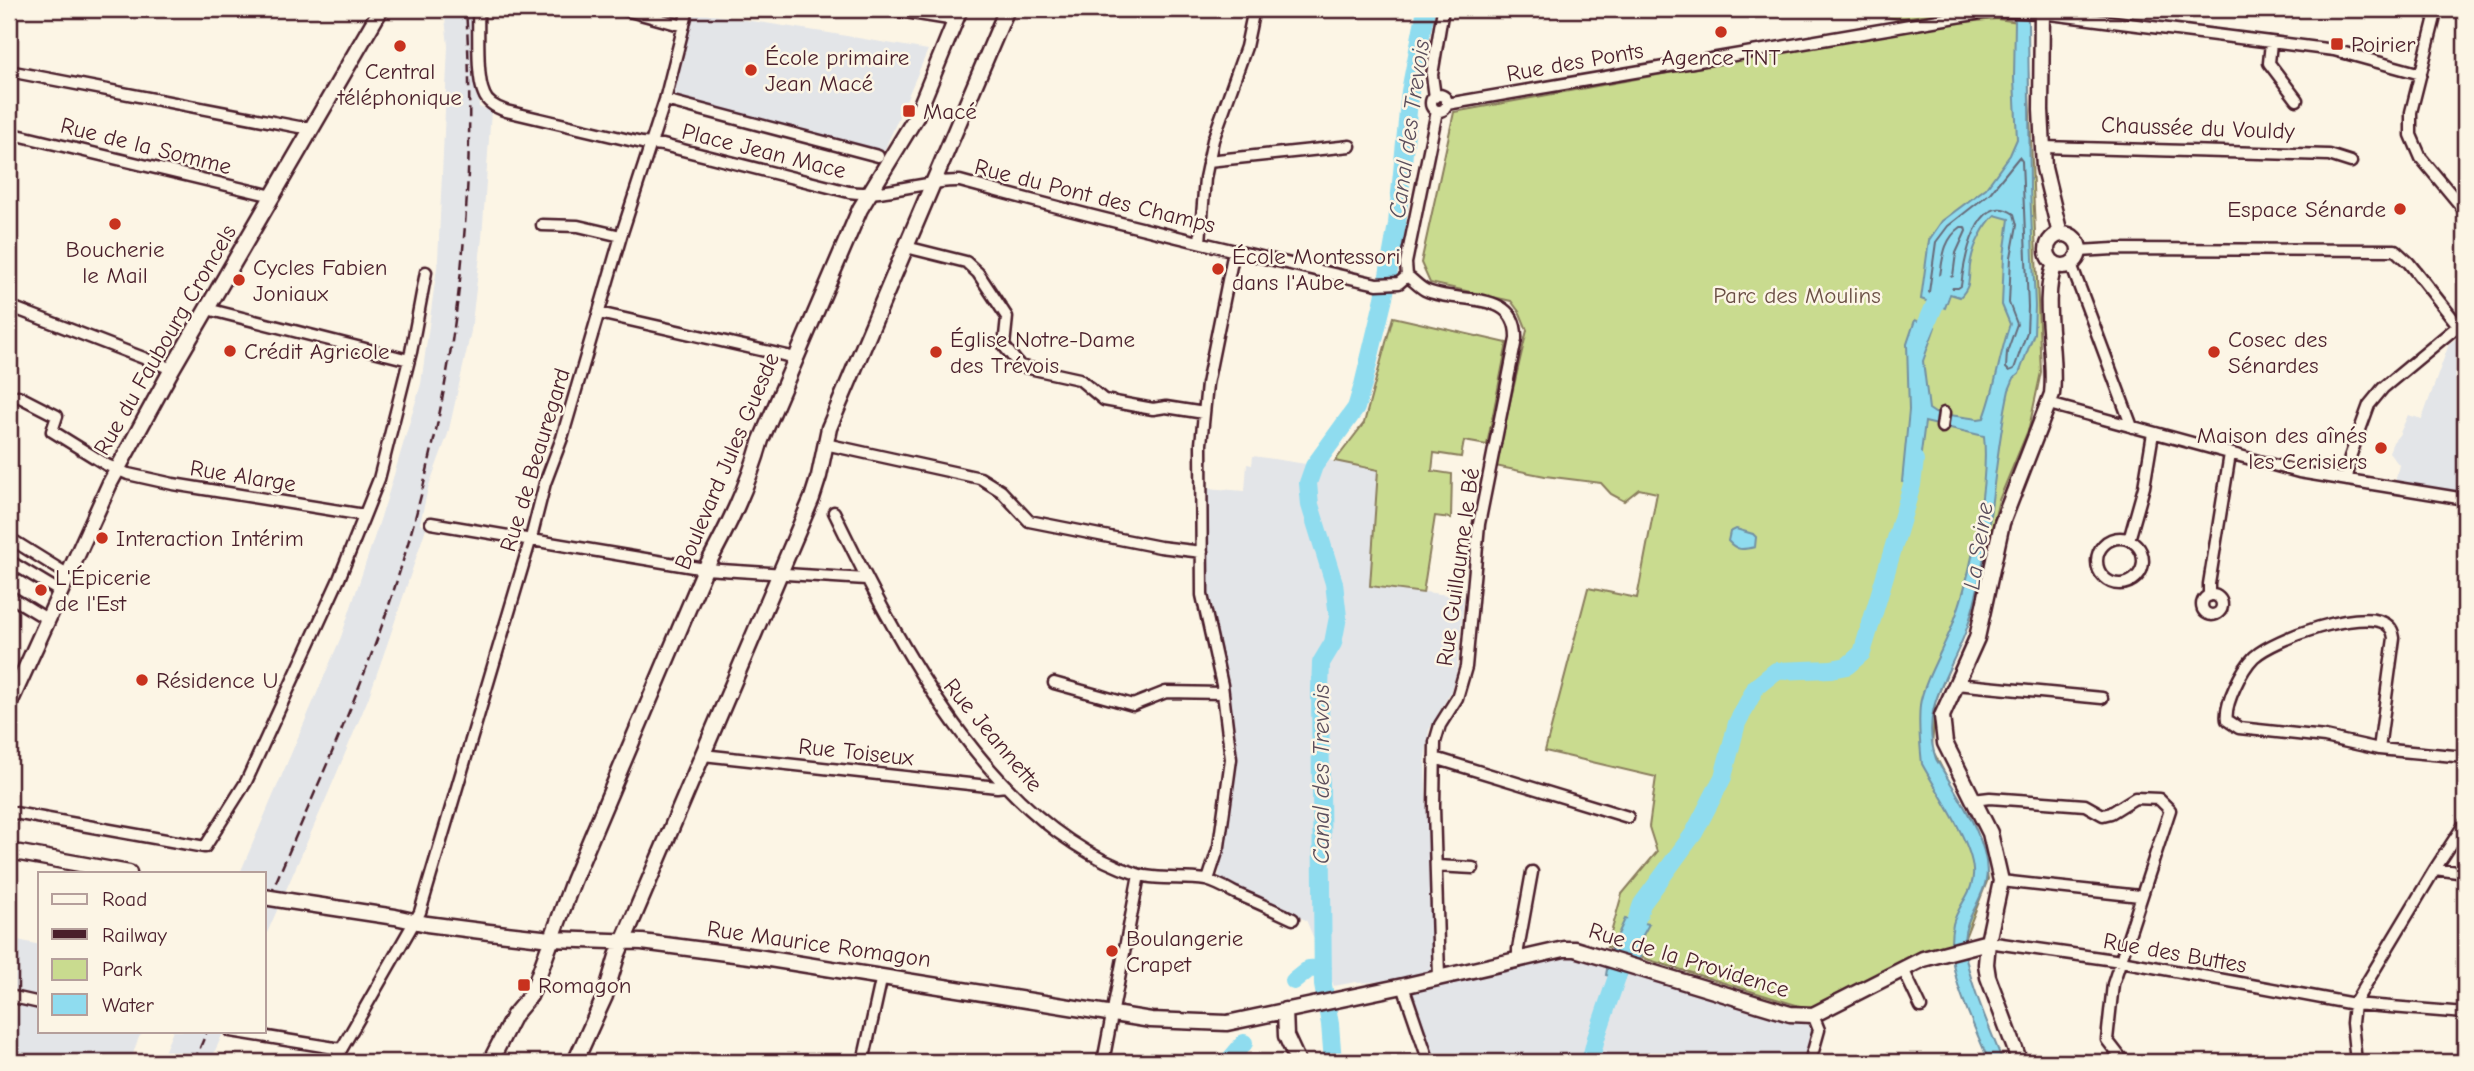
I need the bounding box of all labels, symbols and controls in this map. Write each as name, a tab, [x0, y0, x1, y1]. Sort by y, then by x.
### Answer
marker: Agence TNT	[1713, 24, 1729, 40]
place label: Poirier	[2351, 31, 2416, 58]
marker: Poirier	[2329, 36, 2345, 52]
street label: Rue des Ponts	[1504, 37, 1646, 87]
marker: Central téléphonique	[392, 38, 408, 54]
water label: Canal des Trevois	[1383, 38, 1435, 220]
place label: École primaire Jean Macé	[765, 44, 909, 97]
place label: Agence TNT	[1661, 44, 1781, 71]
place label: Central téléphonique	[337, 58, 462, 111]
marker: École primaire Jean Macé	[743, 62, 759, 78]
place label: Macé	[923, 98, 977, 125]
marker: Macé	[901, 103, 917, 119]
street label: Chaussée du Vouldy	[2101, 111, 2296, 145]
street label: Rue de la Somme	[58, 112, 234, 180]
street label: Place Jean Mace	[679, 118, 849, 184]
street label: Rue du Pont des Champs	[972, 153, 1218, 239]
place label: Espace Sénarde	[2227, 196, 2386, 223]
marker: Espace Sénarde	[2392, 201, 2408, 217]
marker: Boucherie le Mail	[107, 216, 123, 232]
street label: Rue du Faubourg Croncels	[88, 220, 242, 460]
place label: Boucherie le Mail	[66, 236, 165, 289]
place label: École Montessori dans l'Aube	[1232, 243, 1401, 296]
place label: Cycles Fabien Joniaux	[253, 254, 388, 307]
marker: École Montessori dans l'Aube	[1210, 261, 1226, 277]
marker: Cycles Fabien Joniaux	[231, 272, 247, 288]
park label: Parc des Moulins	[1713, 282, 1881, 309]
place label: Église Notre-Dame des Trévois	[950, 326, 1135, 379]
place label: Cosec des Sénardes	[2228, 326, 2327, 379]
place label: Crédit Agricole	[244, 338, 389, 365]
marker: Crédit Agricole	[222, 343, 238, 359]
marker: Église Notre-Dame des Trévois	[928, 344, 944, 360]
marker: Cosec des Sénardes	[2206, 344, 2222, 360]
street label: Boulevard Jules Guesde	[669, 348, 785, 574]
street label: Rue de Beauregard	[494, 365, 576, 555]
place label: Maison des aînés les Cerisiers	[2197, 422, 2367, 475]
marker: Maison des aînés les Cerisiers	[2373, 440, 2389, 456]
street label: Rue Alarge	[188, 454, 298, 498]
street label: Rue Guillaume le Bé	[1431, 466, 1485, 668]
water label: La Seine	[1957, 500, 1999, 592]
place label: Interaction Intérim	[116, 525, 304, 552]
marker: Interaction Intérim	[94, 530, 110, 546]
place label: L'Épicerie de l'Est	[55, 564, 151, 617]
marker: L'Épicerie de l'Est	[33, 582, 49, 598]
place label: Résidence U	[156, 667, 278, 694]
marker: Résidence U	[134, 672, 150, 688]
street label: Rue Jeannette	[938, 673, 1048, 797]
water label: Canal des Trevois	[1307, 684, 1335, 864]
street label: Rue Toiseux	[797, 733, 915, 771]
legend	[38, 872, 266, 1032]
text: Road	[102, 887, 147, 911]
street label: Rue Maurice Romagon	[705, 915, 933, 973]
street label: Rue de la Providence	[1586, 917, 1792, 1003]
text: Railway	[102, 923, 167, 947]
place label: Boulangerie Crapet	[1126, 925, 1243, 978]
street label: Rue des Buttes	[2101, 927, 2249, 979]
marker: Boulangerie Crapet	[1104, 943, 1120, 959]
text: Park	[102, 957, 142, 981]
place label: Romagon	[538, 972, 632, 999]
marker: Romagon	[516, 977, 532, 993]
text: Water	[102, 993, 155, 1017]

